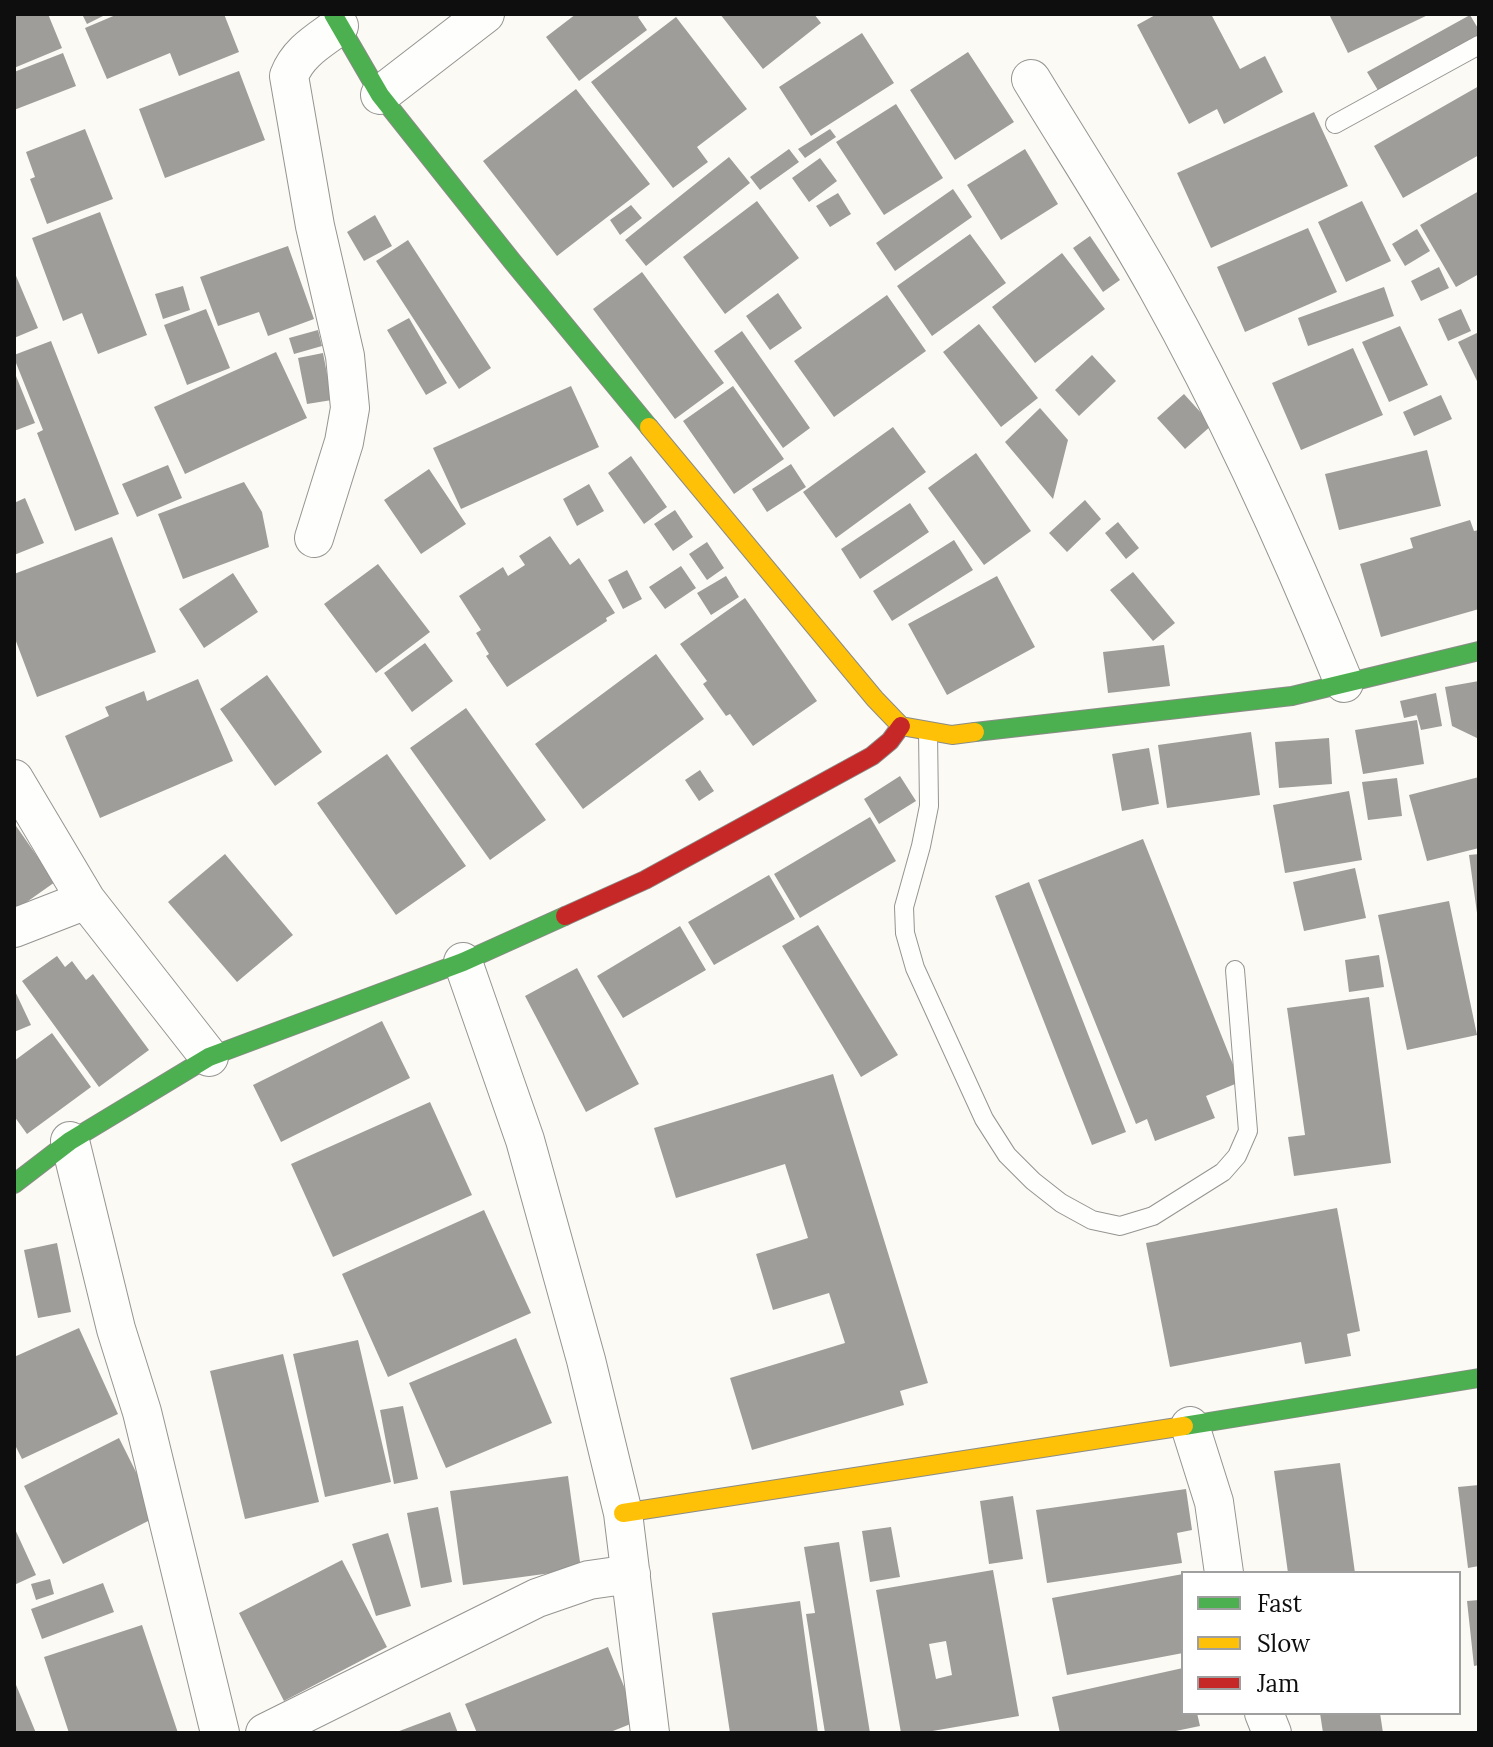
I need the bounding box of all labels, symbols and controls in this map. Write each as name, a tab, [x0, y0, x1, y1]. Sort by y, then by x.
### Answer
legend	[1181, 1571, 1461, 1715]
text: Fast	[1257, 1588, 1302, 1619]
text: Slow	[1257, 1628, 1310, 1659]
text: Jam	[1257, 1668, 1299, 1699]

